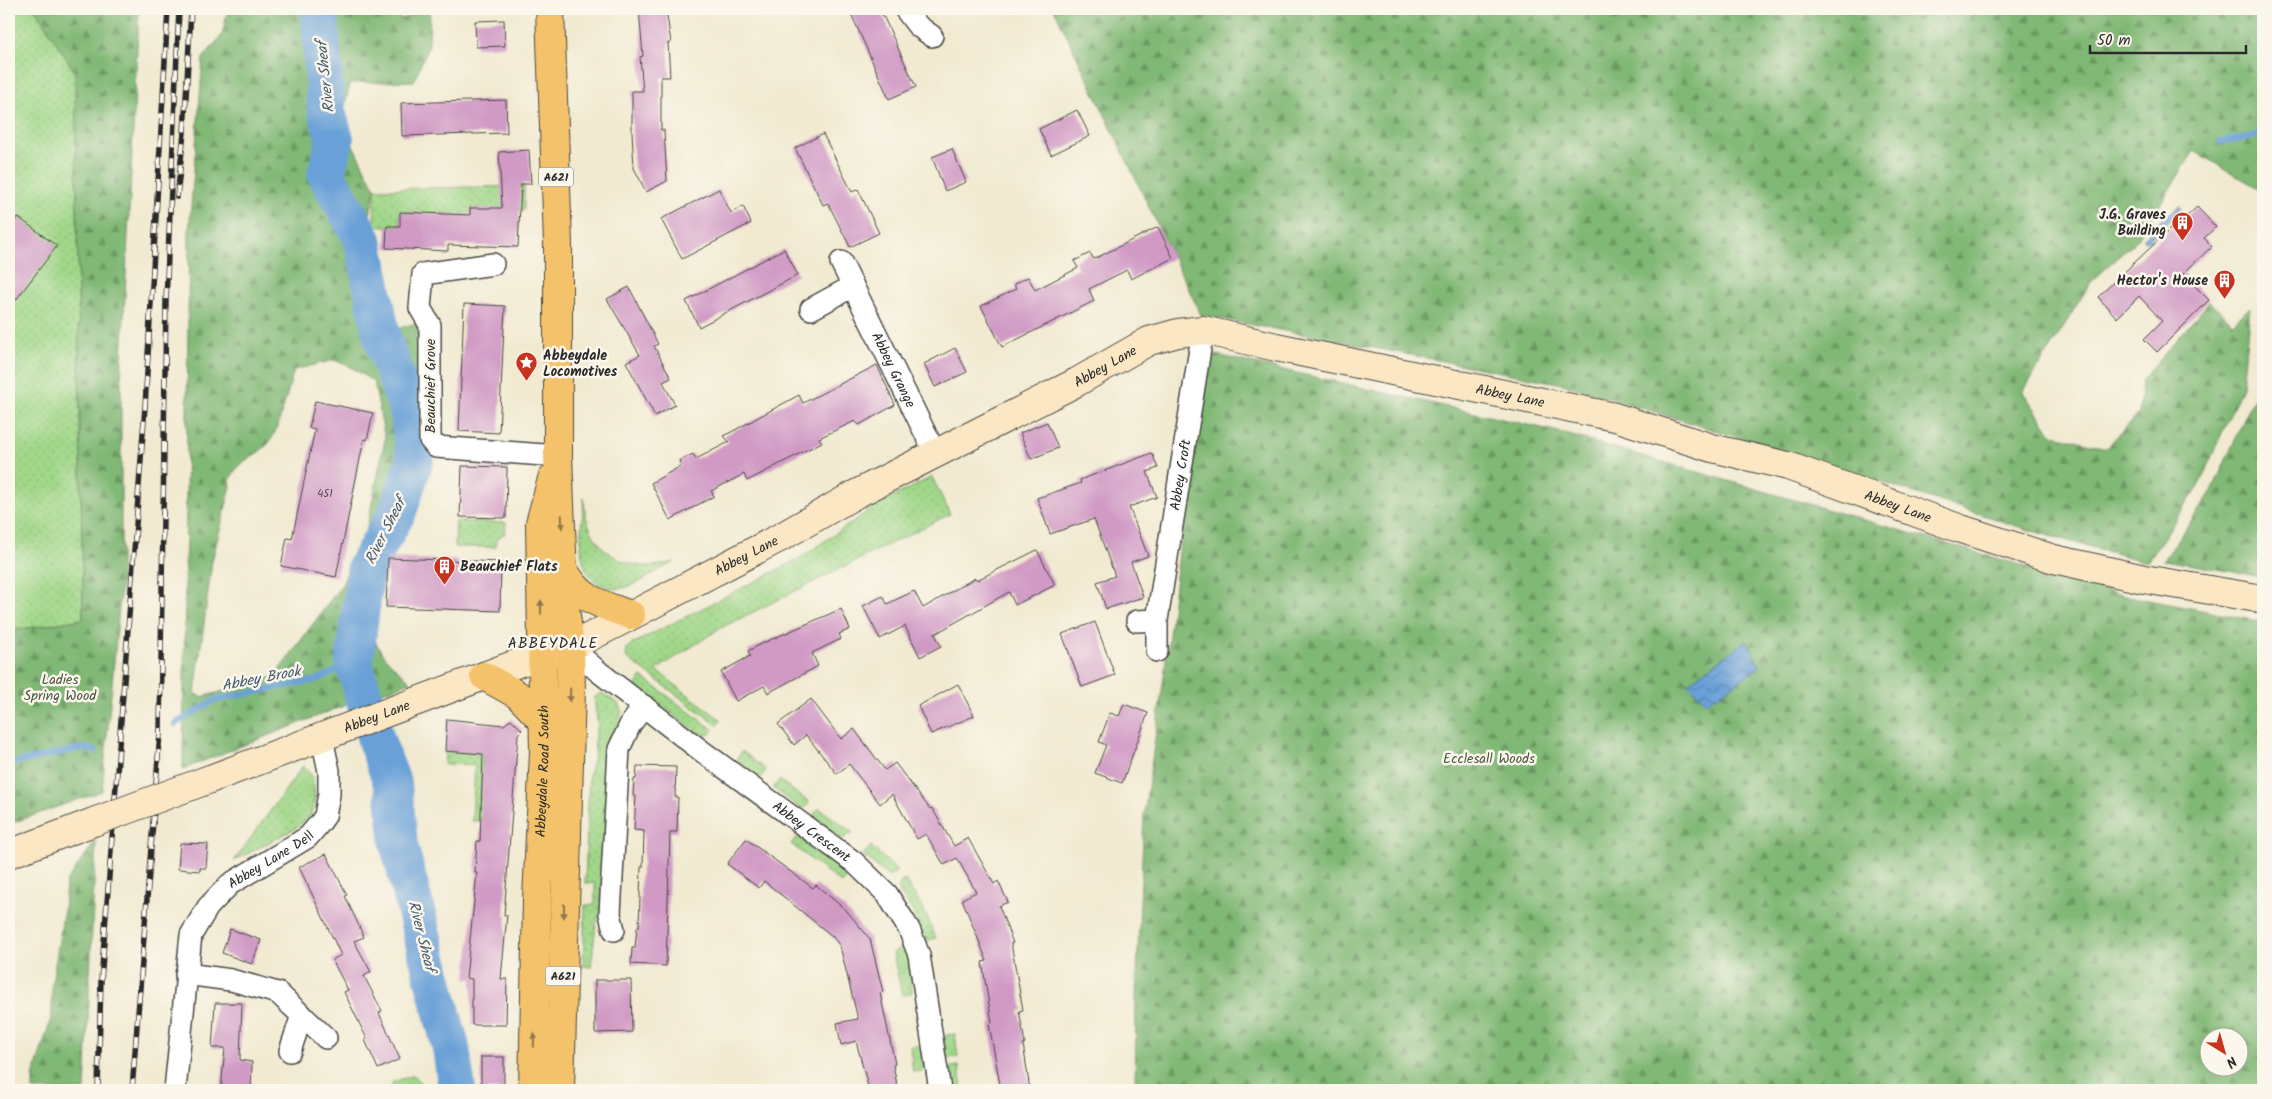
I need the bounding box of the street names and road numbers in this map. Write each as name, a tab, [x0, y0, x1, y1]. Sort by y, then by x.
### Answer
road number: A621	[538, 168, 574, 186]
street label: Abbey Grange	[865, 328, 921, 412]
street label: Beauchief Grove	[420, 338, 442, 433]
street label: Abbey Lane	[1070, 340, 1142, 394]
street label: Abbey Lane	[1474, 379, 1547, 414]
street label: Abbey Croft	[1165, 437, 1198, 512]
street label: Abbey Lane	[1861, 485, 1935, 530]
street label: Abbey Lane	[711, 530, 783, 582]
street label: Abbey Lane	[340, 694, 414, 740]
street label: Abbeydale Road South	[530, 705, 556, 838]
street label: Abbey Crescent	[767, 796, 855, 868]
street label: Abbey Lane Dell	[224, 826, 321, 895]
road number: A621	[546, 966, 580, 986]

